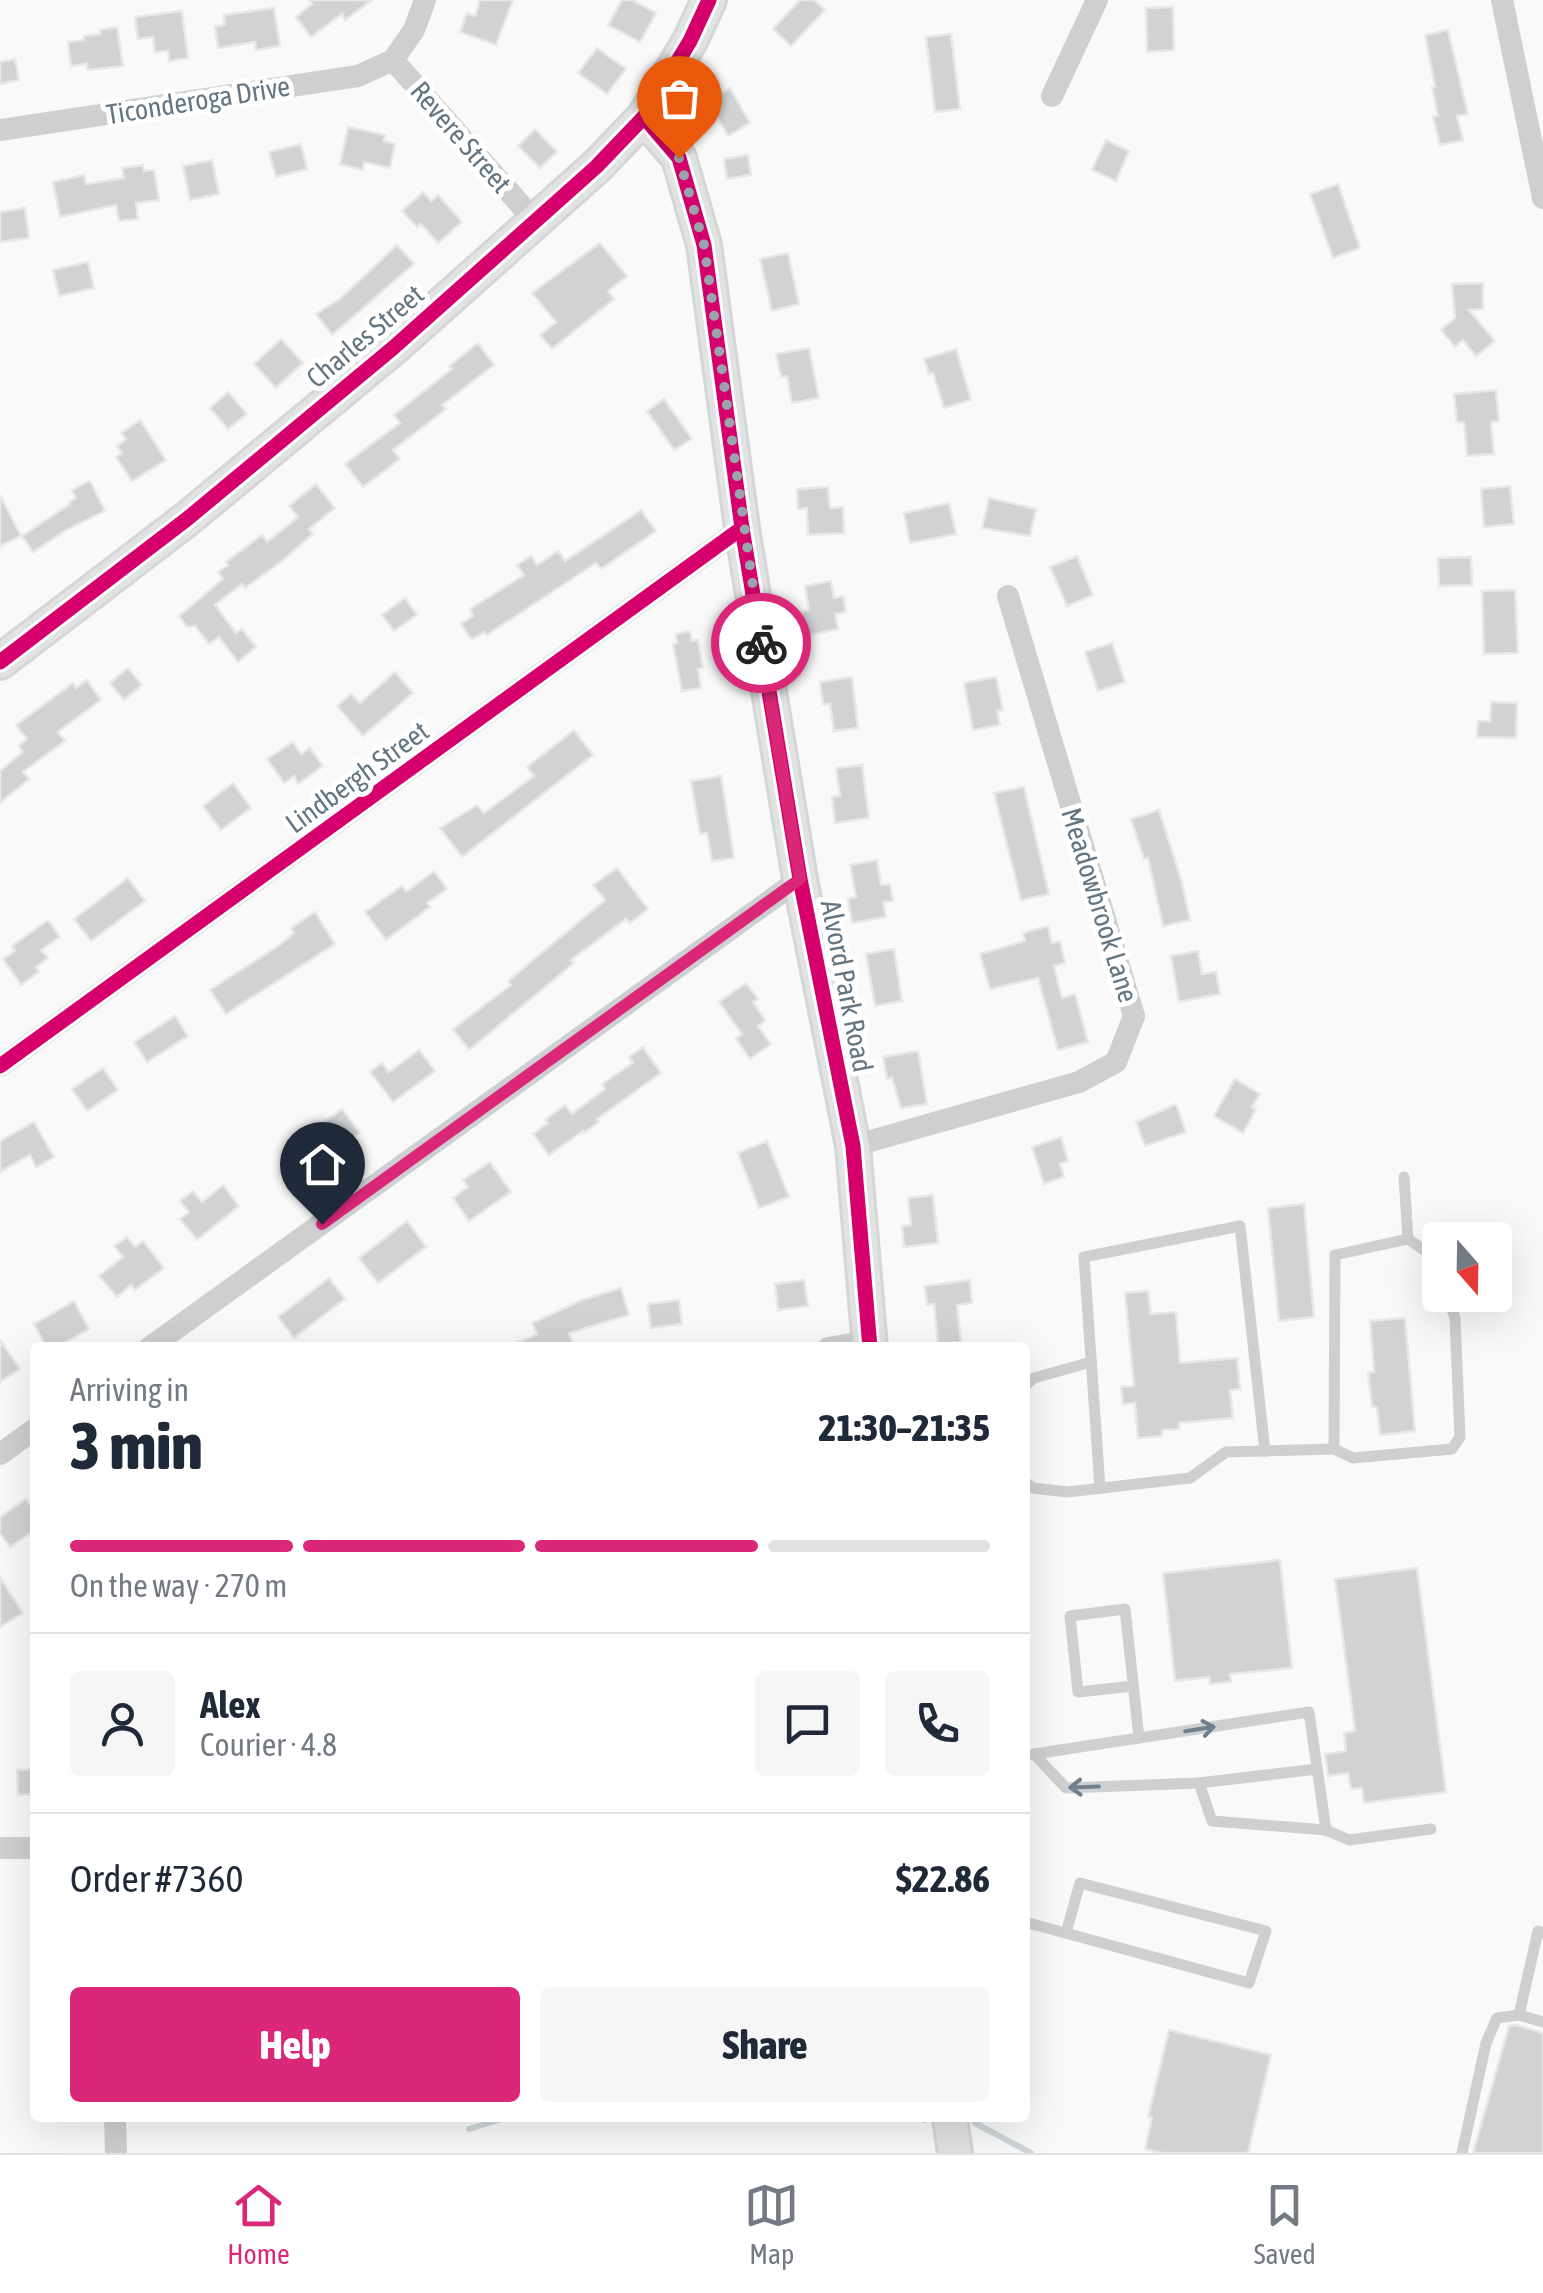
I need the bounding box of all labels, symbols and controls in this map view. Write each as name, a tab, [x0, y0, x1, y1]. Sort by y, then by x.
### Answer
pin	[637, 56, 722, 159]
street label: Ticonderoga Drive	[104, 70, 292, 130]
icon: bag	[652, 71, 707, 126]
street label: Revere Street	[404, 75, 518, 199]
street label: Charles Street	[300, 278, 430, 394]
courier	[711, 593, 811, 693]
icon: bike	[734, 616, 789, 671]
street label: Lindbergh Street	[279, 715, 435, 839]
street label: Meadowbrook Lane	[1055, 804, 1145, 1006]
street label: Alvord Park Road	[815, 897, 879, 1075]
pin	[280, 1122, 365, 1225]
icon: home	[295, 1137, 350, 1192]
north arrow	[1422, 1222, 1512, 1312]
map controls	[1422, 1222, 1512, 1312]
text: Arriving in	[70, 1371, 189, 1408]
text: 21:30–21:35	[818, 1406, 990, 1449]
text: 3 min	[70, 1408, 203, 1483]
text: On the way · 270 m	[70, 1567, 287, 1604]
button: person	[70, 1671, 175, 1776]
button: chat	[755, 1671, 860, 1776]
button: phone	[885, 1671, 990, 1776]
text: Alex	[200, 1683, 261, 1726]
one-way arrow	[1183, 1719, 1215, 1738]
text: Courier · 4.8	[200, 1726, 337, 1763]
one-way arrow	[1068, 1778, 1100, 1797]
text: Order #7360	[70, 1857, 243, 1900]
text: $22.86	[896, 1857, 990, 1900]
button: Help	[70, 1987, 520, 2102]
button: Share	[540, 1987, 990, 2102]
tab: Home	[227, 2178, 290, 2270]
tab: Map	[744, 2178, 799, 2270]
tab: Saved	[1254, 2178, 1316, 2270]

